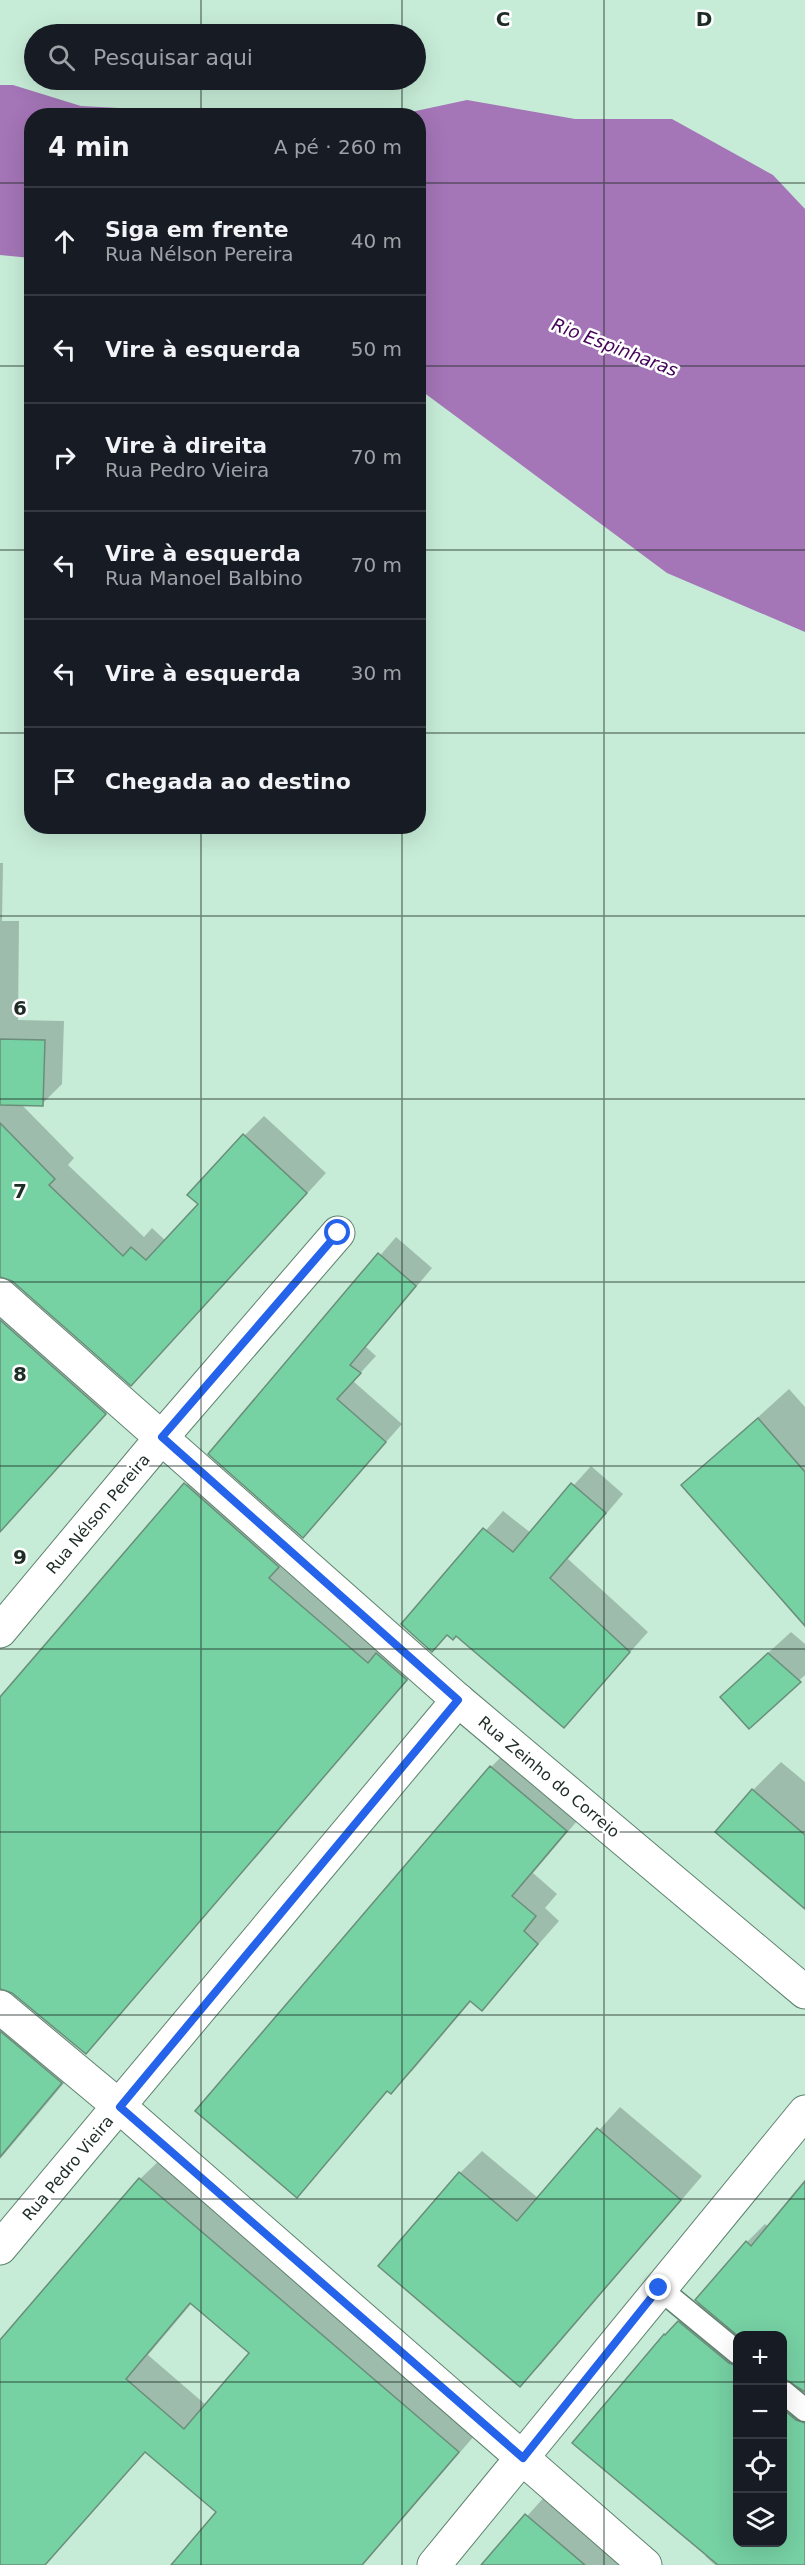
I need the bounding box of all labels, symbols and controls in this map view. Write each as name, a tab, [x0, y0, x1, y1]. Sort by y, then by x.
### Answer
text: C	[496, 7, 510, 31]
text: D	[696, 7, 712, 31]
search box	[24, 24, 426, 90]
icon: search	[45, 41, 78, 74]
text: Pesquisar aqui	[93, 45, 253, 70]
text: 4 min	[48, 132, 130, 162]
text: A pé · 260 m	[274, 135, 402, 159]
text: Siga em frente	[105, 217, 289, 242]
icon: ahead	[48, 225, 81, 258]
text: 40 m	[351, 229, 402, 253]
text: Rua Nélson Pereira	[105, 242, 294, 266]
water label: Rio Espinharas	[549, 313, 681, 381]
icon: left	[48, 333, 81, 366]
text: Vire à esquerda	[105, 337, 301, 362]
text: 50 m	[351, 337, 402, 361]
text: Vire à direita	[105, 433, 267, 458]
icon: right	[48, 441, 81, 474]
text: 70 m	[351, 445, 402, 469]
text: Rua Pedro Vieira	[105, 458, 269, 482]
text: Vire à esquerda	[105, 541, 301, 566]
icon: left	[48, 549, 81, 582]
text: 70 m	[351, 553, 402, 577]
text: Rua Manoel Balbino	[105, 566, 303, 590]
icon: left	[48, 657, 81, 690]
text: Vire à esquerda	[105, 661, 301, 686]
text: 30 m	[351, 661, 402, 685]
icon: arrive	[48, 765, 81, 798]
text: Chegada ao destino	[105, 769, 351, 794]
text: 6	[13, 996, 27, 1020]
text: 7	[13, 1179, 27, 1203]
route start	[324, 1219, 350, 1245]
text: 8	[13, 1362, 27, 1386]
street label: Rua Nélson Pereira	[42, 1450, 154, 1578]
text: 9	[13, 1545, 27, 1569]
street label: Rua Zeinho do Correio	[475, 1712, 623, 1842]
street label: Rua Pedro Vieira	[19, 2112, 117, 2224]
route end	[645, 2274, 671, 2300]
map controls	[733, 2331, 787, 2547]
button: +	[733, 2331, 787, 2385]
button: −	[733, 2385, 787, 2439]
button: locate	[733, 2439, 787, 2493]
button: layers	[733, 2493, 787, 2547]

